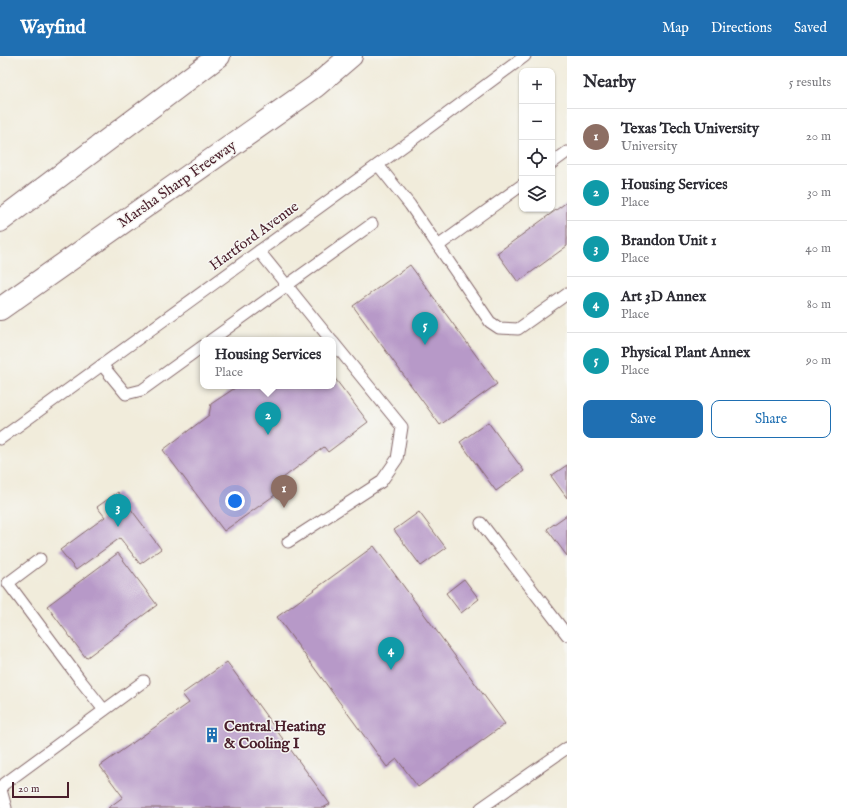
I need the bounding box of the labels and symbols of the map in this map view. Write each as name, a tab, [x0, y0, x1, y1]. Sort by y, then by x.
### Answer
street label: Marsha Sharp Freeway	[114, 136, 240, 232]
street label: Hartford Avenue	[206, 197, 303, 275]
pin: 5	[412, 312, 438, 345]
pin: 2	[255, 402, 281, 435]
pin: 1	[271, 475, 297, 508]
your location	[225, 491, 245, 511]
pin: 3	[105, 494, 131, 527]
pin: 4	[378, 637, 404, 670]
place label: Central Heating & Cooling I	[224, 717, 326, 753]
building icon: Central Heating & Cooling I	[203, 726, 221, 744]
scale bar	[12, 780, 69, 799]

